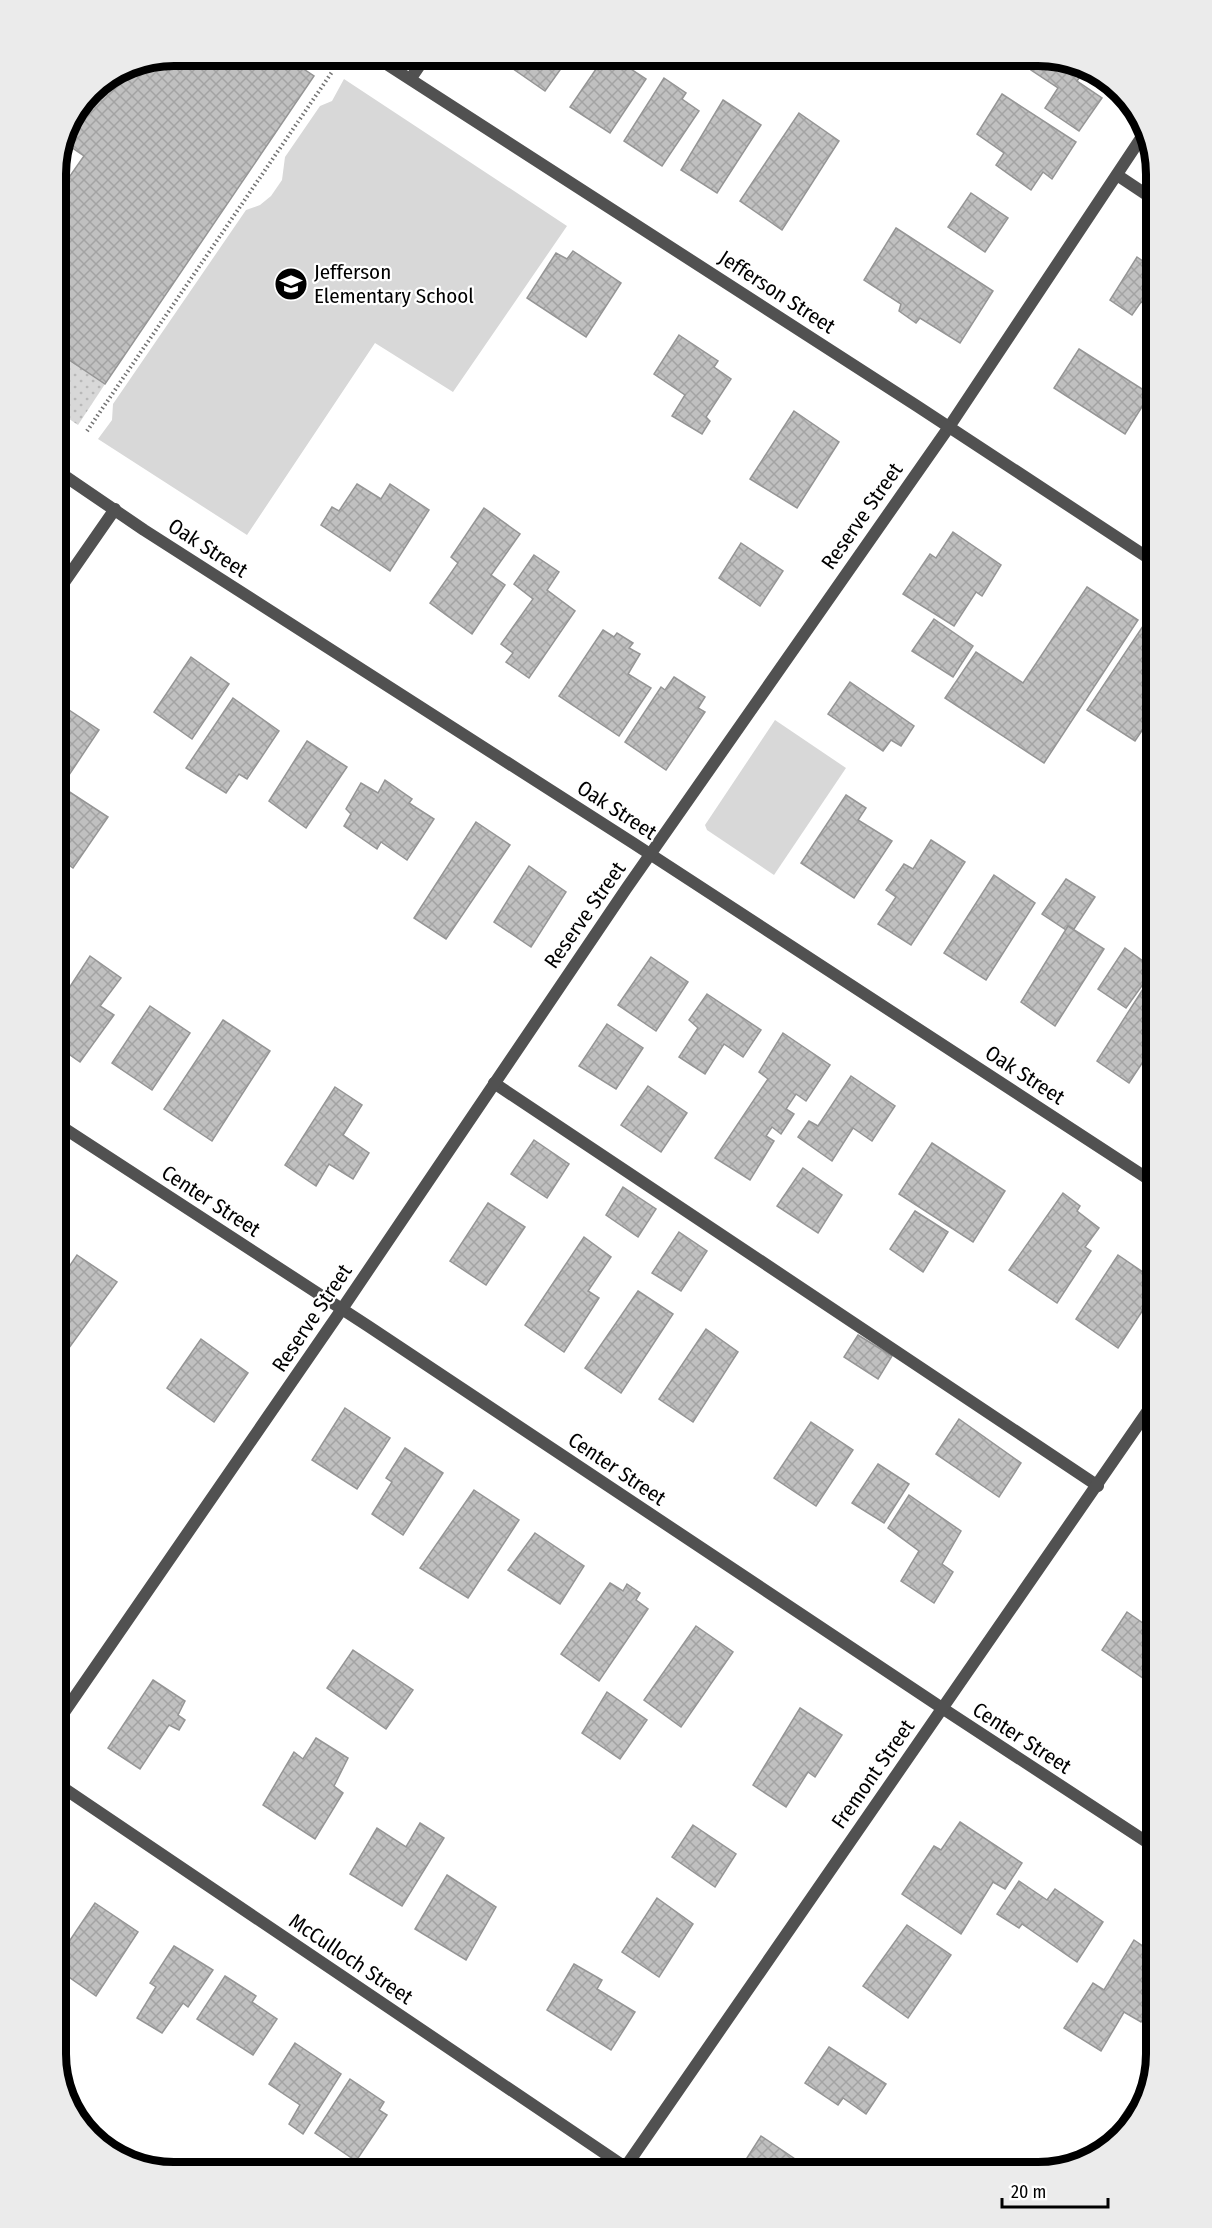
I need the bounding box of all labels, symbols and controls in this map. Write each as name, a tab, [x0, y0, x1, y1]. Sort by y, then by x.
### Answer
street label: Jefferson Street	[714, 245, 840, 339]
place label: Jefferson Elementary School	[314, 259, 474, 309]
school or university icon: Jefferson Elementary School	[273, 266, 309, 302]
street label: Reserve Street	[816, 457, 908, 574]
street label: Oak Street	[163, 513, 253, 583]
street label: Oak Street	[572, 775, 662, 845]
street label: Reserve Street	[539, 856, 631, 973]
street label: Oak Street	[980, 1040, 1070, 1110]
street label: Center Street	[157, 1159, 265, 1243]
street label: Reserve Street	[266, 1259, 358, 1377]
street label: Center Street	[563, 1427, 671, 1511]
street label: Center Street	[968, 1696, 1076, 1780]
street label: Fremont Street	[826, 1714, 920, 1834]
street label: McCulloch Street	[284, 1908, 418, 2010]
scale bar	[1002, 2171, 1108, 2209]
text: 20 m	[1011, 2181, 1046, 2203]

